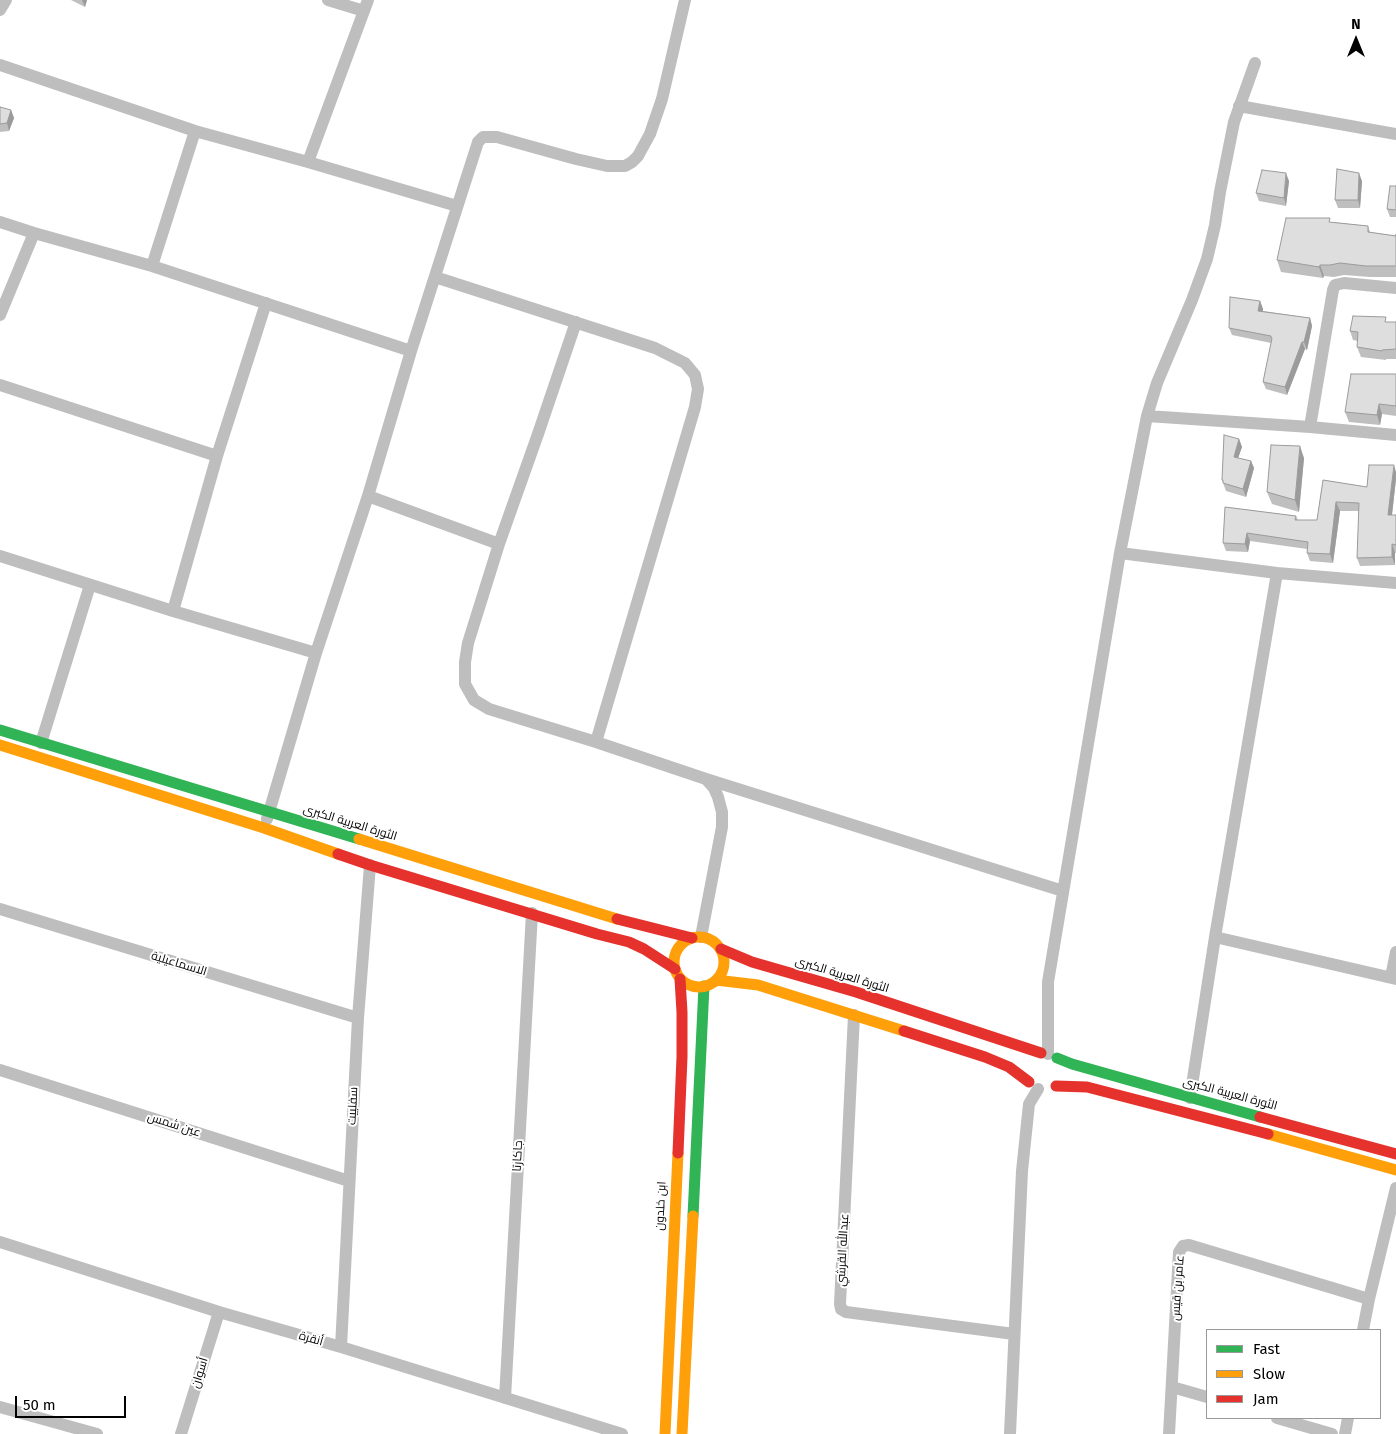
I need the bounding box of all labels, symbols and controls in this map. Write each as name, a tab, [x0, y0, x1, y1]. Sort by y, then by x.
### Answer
north arrow	[1331, 15, 1381, 65]
text: N	[1351, 16, 1361, 33]
street label: الثورة العربية الكبرى	[301, 802, 399, 844]
street label: الاسماعيلية	[149, 949, 209, 979]
street label: الثورة العربية الكبرى	[793, 954, 891, 996]
street label: الثورة العربية الكبرى	[1181, 1074, 1279, 1114]
street label: سفلييت	[345, 1087, 361, 1125]
street label: عين شمس	[146, 1110, 202, 1140]
street label: جاكارتا	[510, 1140, 526, 1172]
street label: ابن خلدون	[653, 1181, 669, 1231]
street label: عبدالله القرشي	[834, 1213, 852, 1287]
street label: عامر بن قيس	[1169, 1255, 1187, 1321]
street label: أنقرة	[297, 1329, 325, 1349]
legend	[1206, 1329, 1381, 1419]
text: Fast	[1253, 1340, 1280, 1358]
street label: أسوان	[189, 1356, 211, 1390]
text: Slow	[1253, 1365, 1285, 1383]
scale bar	[18, 1386, 129, 1418]
text: Jam	[1253, 1390, 1279, 1408]
text: 50 m	[23, 1396, 56, 1414]

